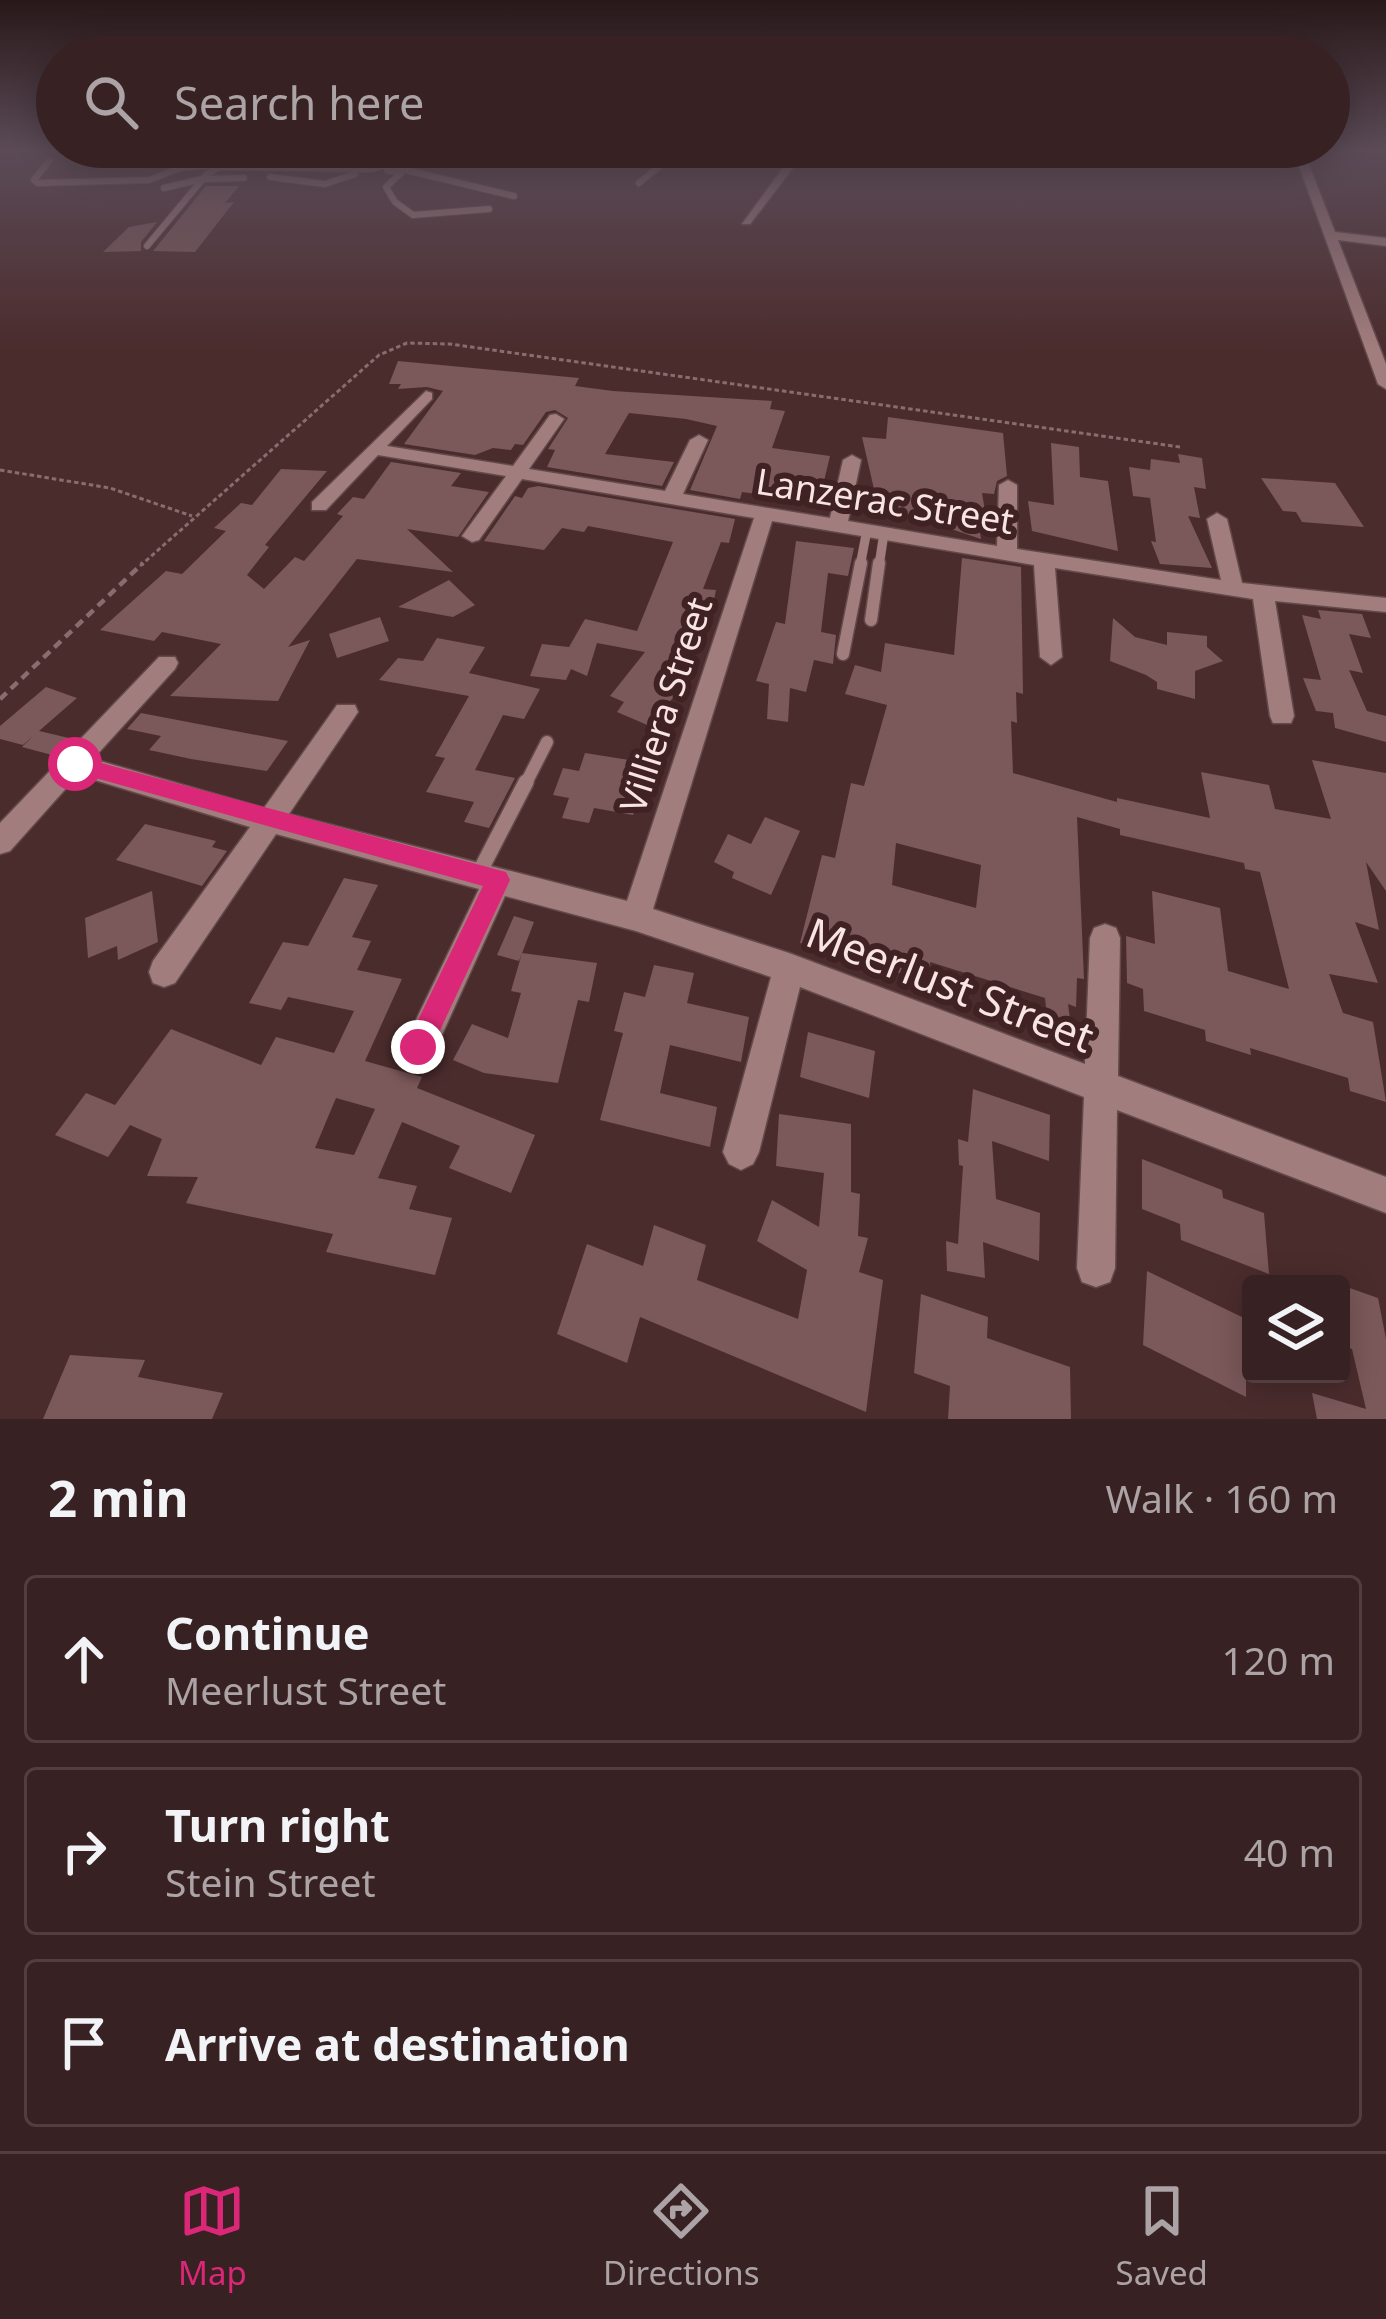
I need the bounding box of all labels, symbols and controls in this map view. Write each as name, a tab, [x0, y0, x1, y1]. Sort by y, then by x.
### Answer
search box	[36, 36, 1350, 168]
icon: search	[78, 69, 144, 135]
text: Search here	[174, 72, 424, 133]
street label: Lanzerac Street	[753, 456, 1017, 545]
street label: Villiera Street	[608, 591, 723, 819]
route start	[48, 737, 102, 791]
street label: Meerlust Street	[799, 903, 1102, 1065]
route end	[391, 1020, 445, 1074]
map controls	[1242, 1275, 1350, 1383]
button: layers	[1242, 1275, 1350, 1383]
text: 2 min	[48, 1462, 189, 1532]
text: Walk · 160 m	[1105, 1471, 1338, 1524]
text: Continue	[165, 1602, 370, 1663]
icon: ahead	[51, 1626, 117, 1692]
text: 120 m	[1221, 1633, 1335, 1686]
text: Meerlust Street	[165, 1663, 446, 1716]
text: Turn right	[165, 1794, 390, 1855]
icon: right	[51, 1818, 117, 1884]
text: 40 m	[1244, 1825, 1335, 1878]
text: Stein Street	[165, 1855, 376, 1908]
icon: arrive	[51, 2010, 117, 2076]
text: Arrive at destination	[165, 2013, 630, 2074]
tab: Map	[178, 2178, 247, 2295]
tab: Directions	[603, 2178, 760, 2295]
tab: Saved	[1116, 2178, 1208, 2295]

